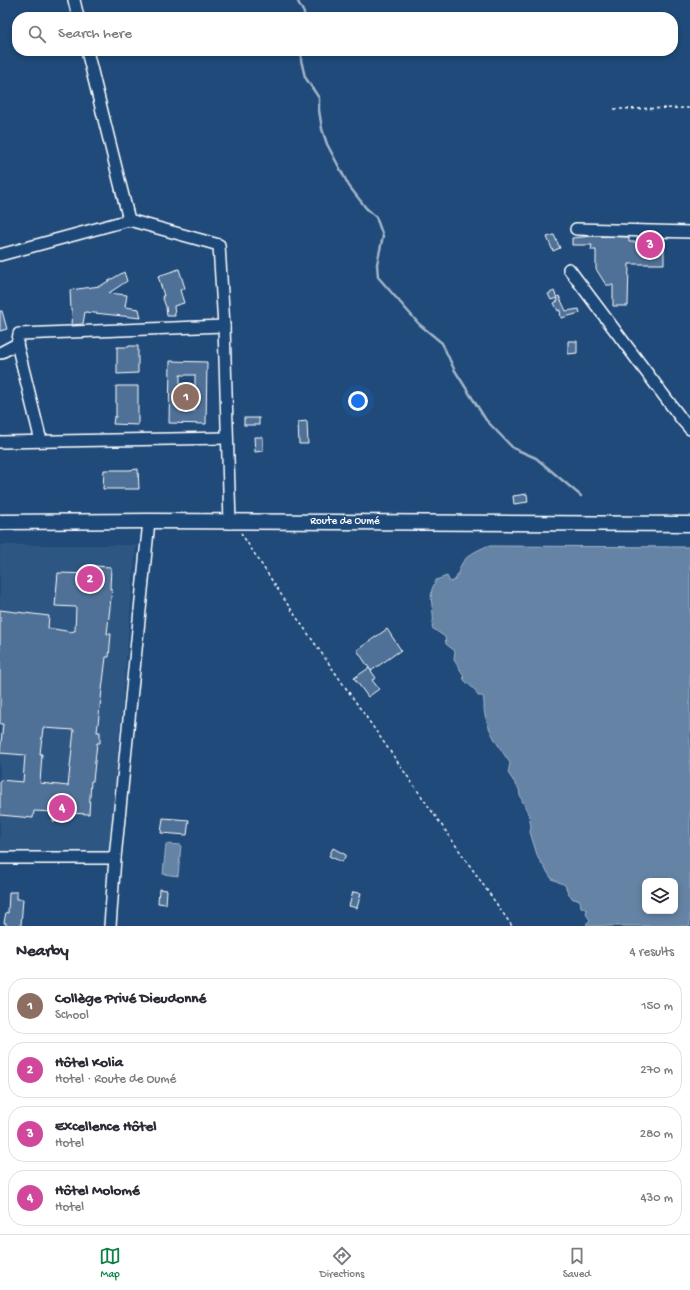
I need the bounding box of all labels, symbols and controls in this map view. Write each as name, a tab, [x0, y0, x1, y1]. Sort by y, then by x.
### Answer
search box	[12, 12, 678, 56]
icon: search	[26, 23, 48, 45]
text: Search here	[58, 25, 132, 43]
pin: 3	[637, 230, 663, 260]
pin: 1	[173, 382, 199, 412]
your location	[348, 391, 368, 411]
street label: Route de Oumé	[310, 516, 380, 528]
pin: 2	[77, 564, 103, 594]
pin: 4	[49, 793, 75, 823]
map controls	[642, 878, 678, 914]
button: layers	[642, 878, 678, 914]
text: Nearby	[16, 942, 69, 962]
text: 4 results	[630, 945, 674, 960]
text: Collège Privé Dieudonné	[55, 990, 206, 1008]
text: 1	[27, 999, 33, 1014]
text: 150 m	[641, 999, 673, 1014]
text: School	[55, 1008, 89, 1023]
text: Hôtel Kolia	[55, 1054, 123, 1072]
text: 2	[27, 1063, 33, 1078]
text: 270 m	[640, 1063, 673, 1078]
text: Hotel · Route de Oumé	[55, 1072, 176, 1087]
text: Excellence Hôtel	[55, 1118, 156, 1136]
text: 3	[27, 1127, 33, 1142]
text: 280 m	[640, 1127, 673, 1142]
text: Hotel	[55, 1136, 84, 1151]
text: Hôtel Molomé	[55, 1182, 140, 1200]
text: 4	[27, 1191, 33, 1206]
text: 430 m	[640, 1191, 673, 1206]
text: Hotel	[55, 1200, 84, 1215]
tab: Map	[99, 1245, 121, 1281]
tab: Directions	[320, 1245, 364, 1281]
tab: Saved	[563, 1245, 591, 1281]

